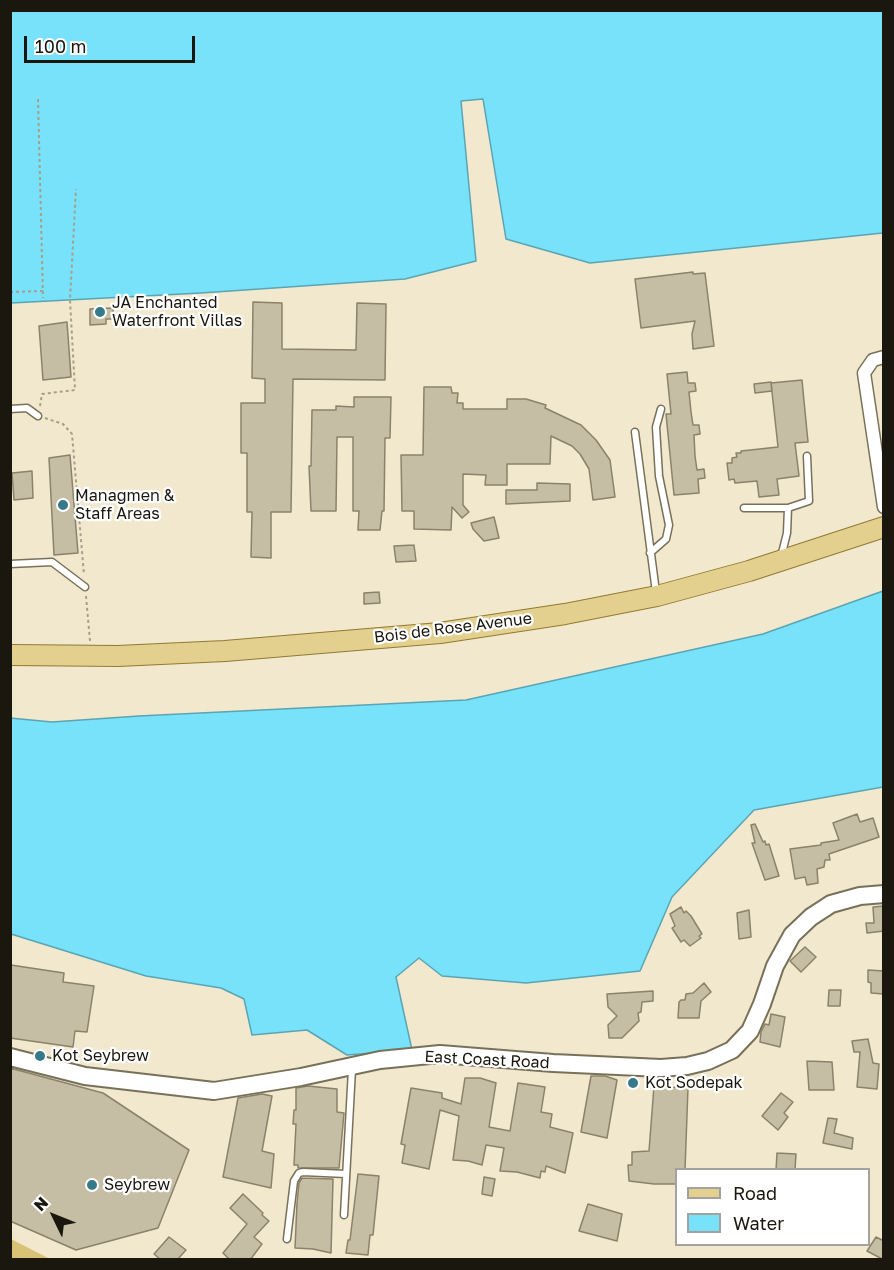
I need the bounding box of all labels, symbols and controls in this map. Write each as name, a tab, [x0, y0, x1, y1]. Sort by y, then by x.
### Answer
scale bar	[27, 24, 198, 62]
text: 100 m	[35, 35, 86, 57]
place label: JA Enchanted Waterfront Villas	[112, 293, 242, 331]
marker: JA Enchanted Waterfront Villas	[93, 305, 107, 319]
place label: Managmen & Staff Areas	[75, 486, 175, 524]
marker: Managmen & Staff Areas	[56, 498, 70, 512]
street label: Bois de Rose Avenue	[373, 609, 533, 647]
place label: Kot Seybrew	[52, 1046, 149, 1066]
street label: East Coast Road	[424, 1047, 550, 1073]
marker: Kot Seybrew	[33, 1049, 47, 1063]
place label: Kot Sodepak	[645, 1073, 743, 1093]
marker: Kot Sodepak	[626, 1076, 640, 1090]
legend	[675, 1168, 870, 1246]
place label: Seybrew	[104, 1175, 170, 1195]
marker: Seybrew	[85, 1178, 99, 1192]
text: Road	[733, 1182, 777, 1204]
north arrow	[24, 1186, 84, 1246]
text: N	[29, 1192, 52, 1215]
text: Water	[733, 1212, 784, 1234]

